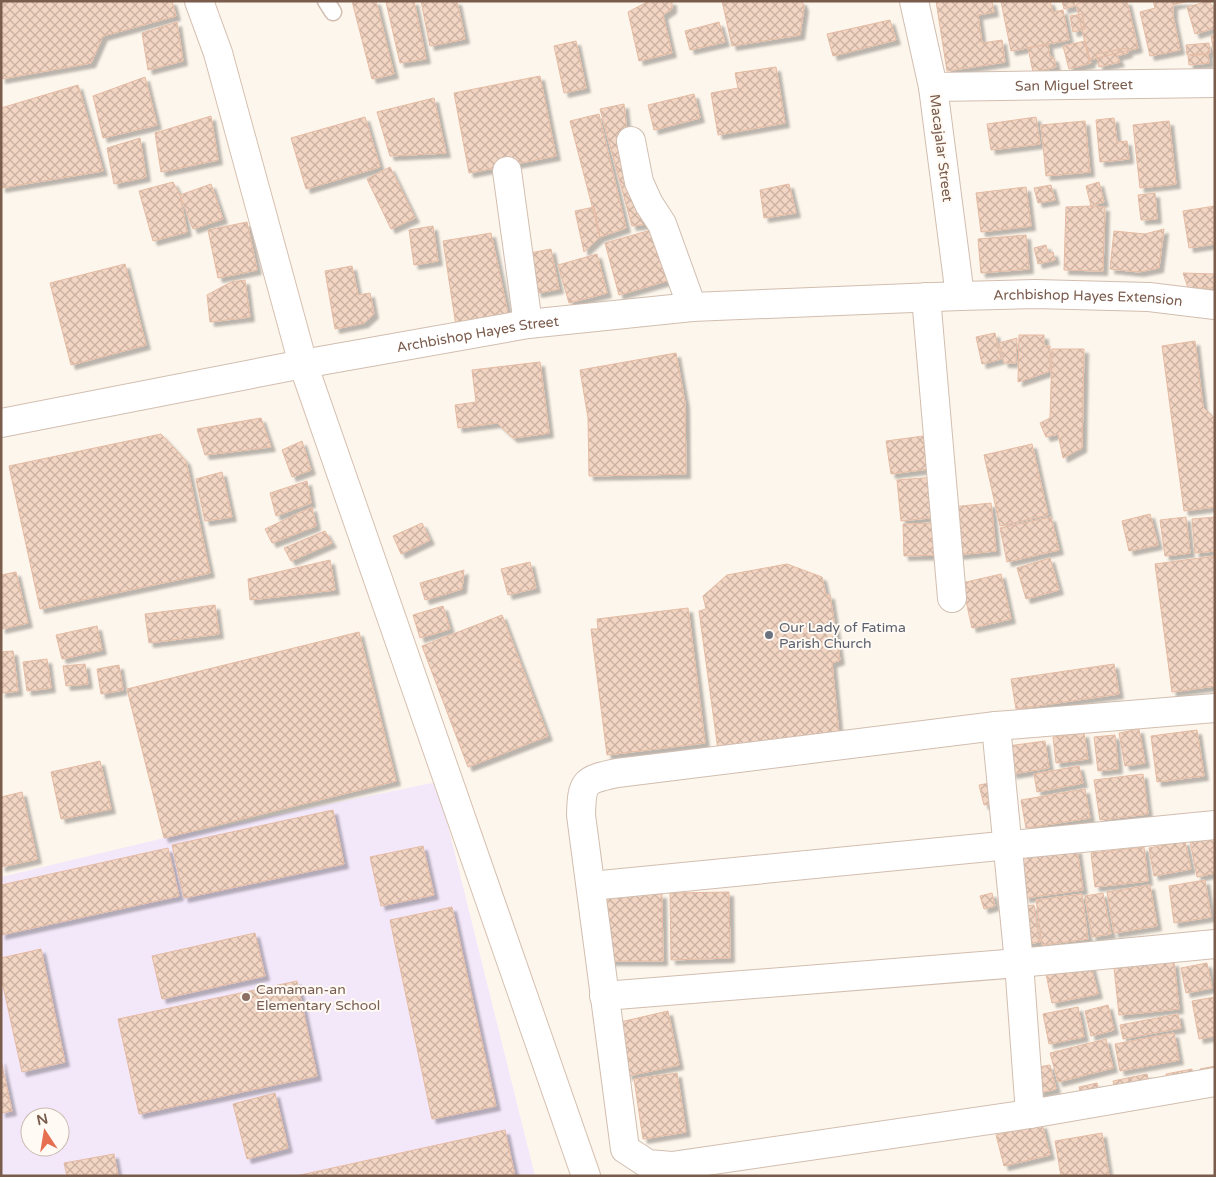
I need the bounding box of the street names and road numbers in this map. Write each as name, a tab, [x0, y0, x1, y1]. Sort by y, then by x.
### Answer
street label: San Miguel Street	[1015, 76, 1134, 94]
street label: Macajalar Street	[926, 93, 956, 204]
street label: Archbishop Hayes Extension	[993, 285, 1184, 310]
street label: Archbishop Hayes Street	[395, 312, 560, 356]

